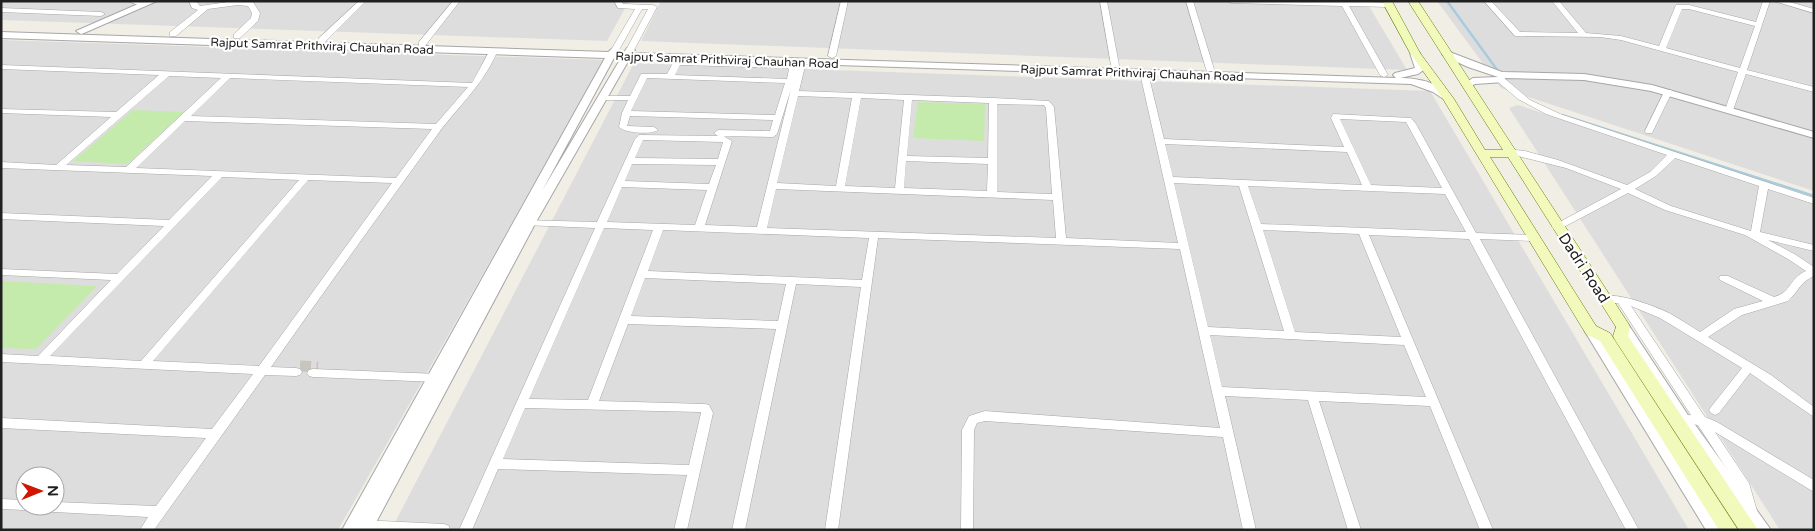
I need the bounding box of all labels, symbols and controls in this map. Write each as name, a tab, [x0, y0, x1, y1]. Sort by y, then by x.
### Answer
street label: Rajput Samrat Prithviraj Chauhan Road	[210, 35, 434, 57]
street label: Rajput Samrat Prithviraj Chauhan Road	[615, 49, 839, 71]
street label: Rajput Samrat Prithviraj Chauhan Road	[1020, 62, 1244, 84]
street label: Dadri Road	[1555, 230, 1613, 306]
north arrow	[15, 466, 65, 516]
text: N	[44, 485, 61, 497]

